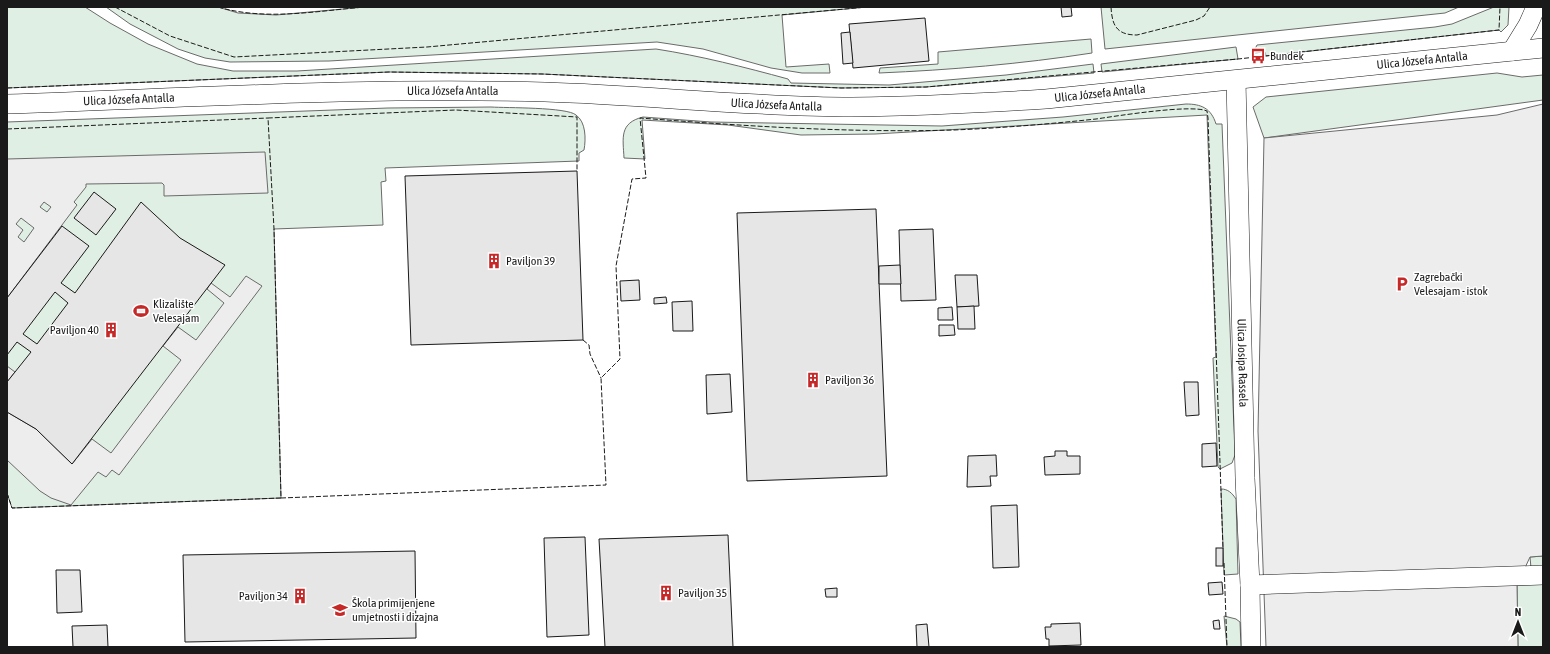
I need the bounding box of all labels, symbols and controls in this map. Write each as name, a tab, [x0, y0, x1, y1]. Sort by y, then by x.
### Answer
bus stop icon: Bundek	[1249, 47, 1267, 65]
place label: Bundek	[1270, 49, 1304, 63]
street label: Ulica Józsefa Antalla	[1376, 49, 1468, 72]
street label: Ulica Józsefa Antalla	[1054, 82, 1146, 105]
street label: Ulica Józsefa Antalla	[407, 84, 499, 98]
street label: Ulica Józsefa Antalla	[83, 91, 175, 108]
street label: Ulica Józsefa Antalla	[730, 96, 822, 114]
building icon: Paviljon 39	[485, 252, 503, 270]
place label: Paviljon 39	[506, 254, 556, 268]
place label: Zagrebački Velesajam - istok	[1414, 270, 1489, 298]
parking icon: Zagrebački Velesajam - istok	[1393, 275, 1411, 293]
place label: Klizalište Velesajam	[153, 297, 199, 325]
sports icon: Klizalište Velesajam	[132, 302, 150, 320]
street label: Ulica Josipa Rassela	[1234, 319, 1250, 407]
building icon: Paviljon 40	[102, 321, 120, 339]
place label: Paviljon 40	[50, 323, 99, 337]
building icon: Paviljon 36	[804, 371, 822, 389]
place label: Paviljon 36	[825, 373, 875, 387]
building icon: Paviljon 35	[657, 584, 675, 602]
place label: Paviljon 35	[678, 586, 727, 600]
building icon: Paviljon 34	[291, 587, 309, 605]
place label: Paviljon 34	[239, 589, 288, 603]
place label: Škola primijenjene umjetnosti i dizajna	[352, 596, 439, 624]
school or university icon: Škola primijenjene umjetnosti i dizajna	[331, 601, 349, 619]
north arrow	[1498, 602, 1538, 642]
text: N	[1515, 606, 1521, 618]

